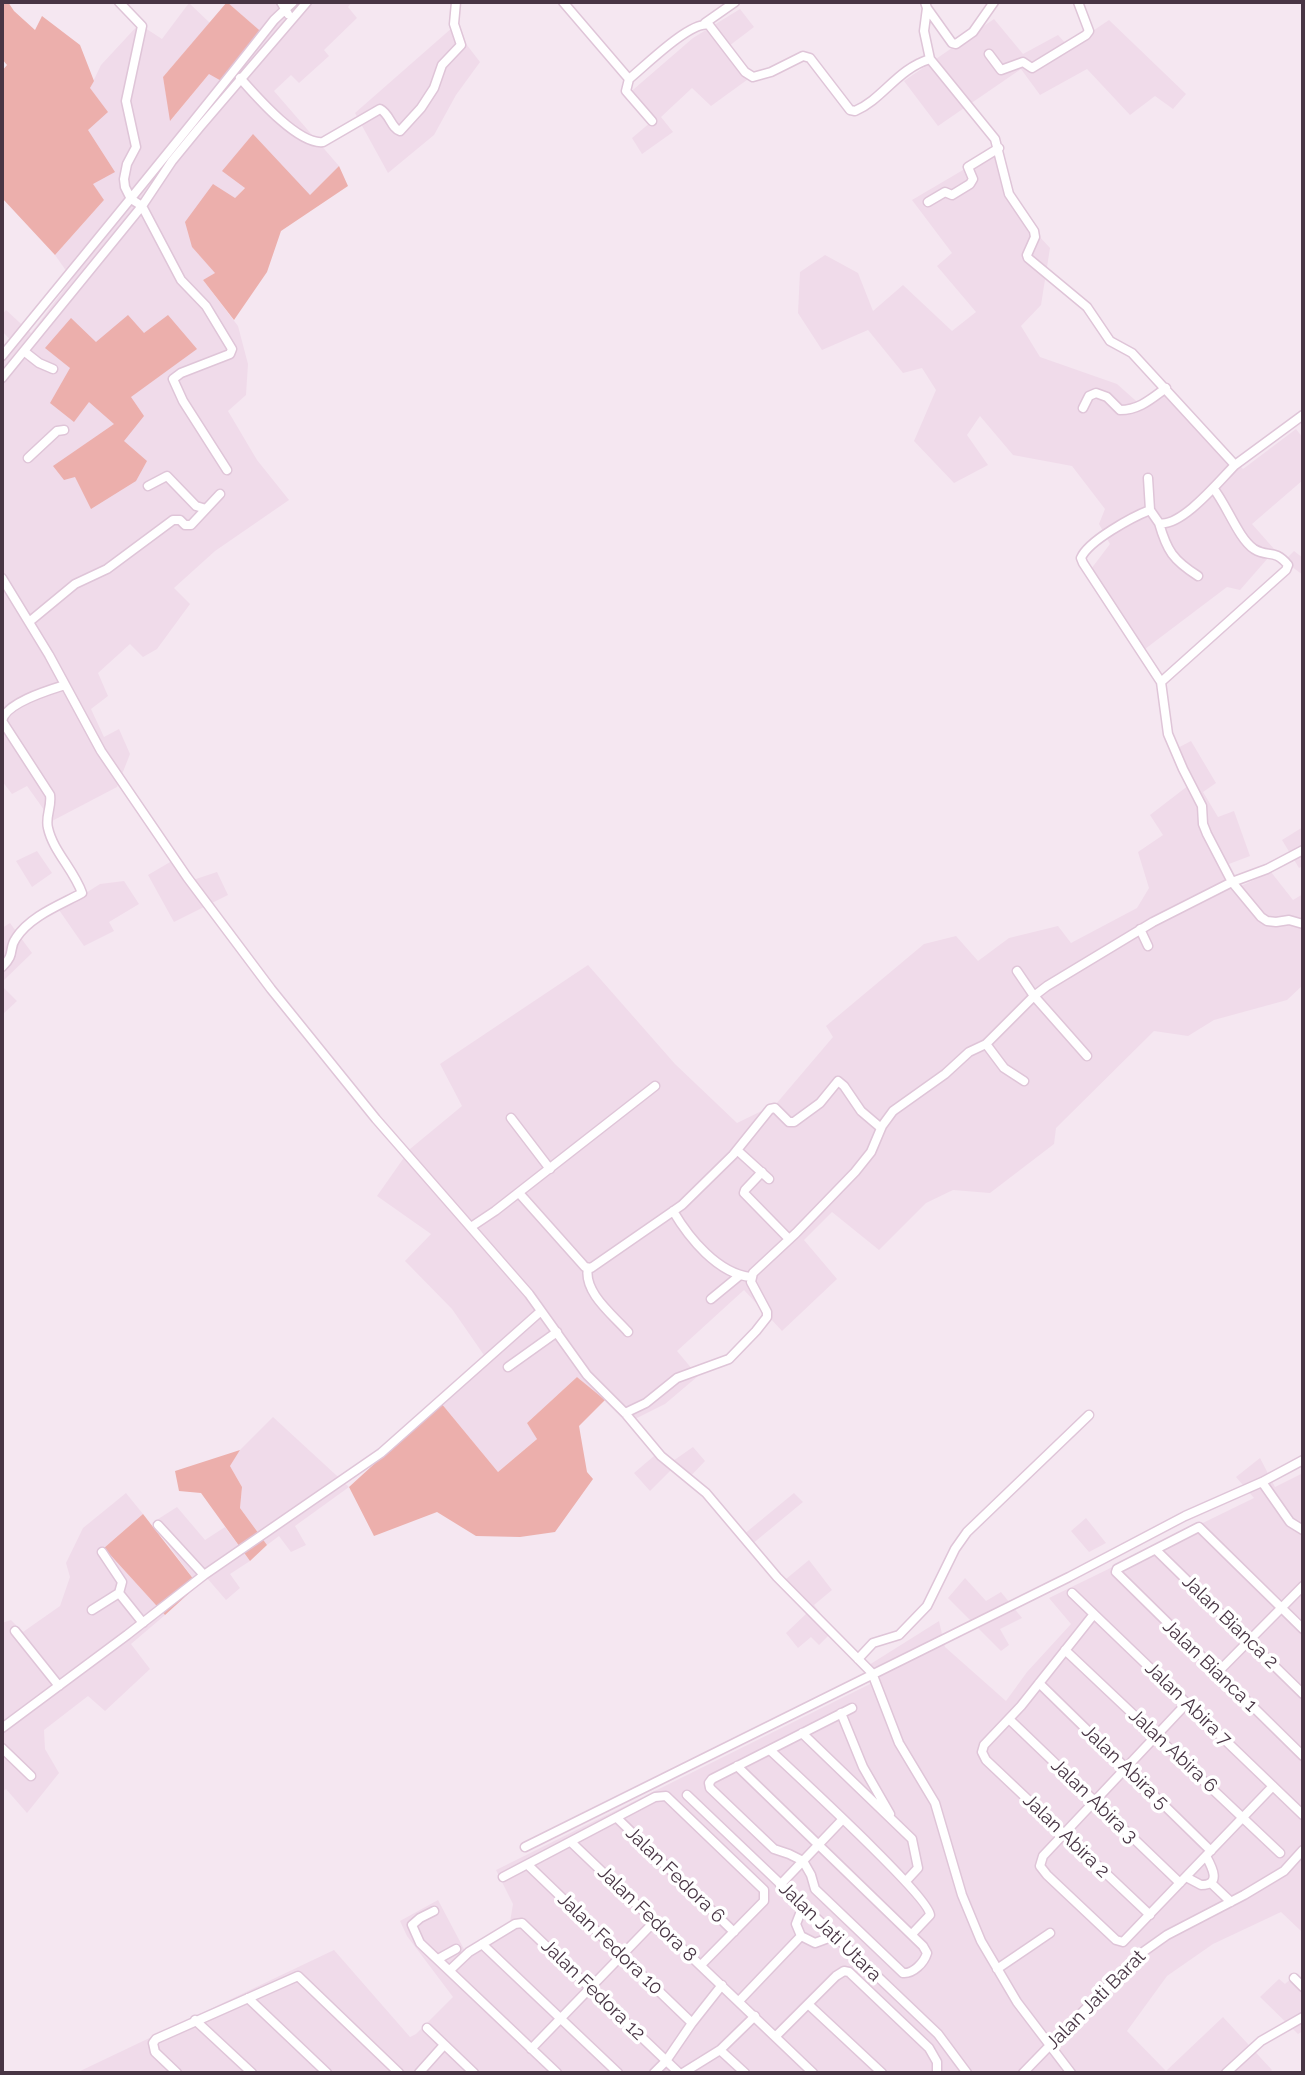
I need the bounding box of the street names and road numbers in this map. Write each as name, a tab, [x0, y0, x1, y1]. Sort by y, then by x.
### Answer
street label: Jalan Bianca 2	[1177, 1571, 1283, 1673]
street label: Jalan Bianca 1	[1158, 1615, 1262, 1717]
street label: Jalan Abira 7	[1140, 1657, 1236, 1751]
street label: Jalan Abira 6	[1124, 1704, 1222, 1798]
street label: Jalan Abira 5	[1077, 1720, 1173, 1814]
street label: Jalan Abira 3	[1046, 1754, 1142, 1848]
street label: Jalan Abira 2	[1018, 1789, 1114, 1883]
street label: Jalan Fedora 6	[621, 1822, 729, 1928]
street label: Jalan Fedora 8	[593, 1861, 701, 1967]
street label: Jalan Jati Utara	[774, 1877, 886, 1987]
street label: Jalan Fedora 10	[553, 1888, 667, 2000]
street label: Jalan Fedora 12	[536, 1935, 650, 2045]
street label: Jalan Jati Barat	[1041, 1945, 1151, 2055]

